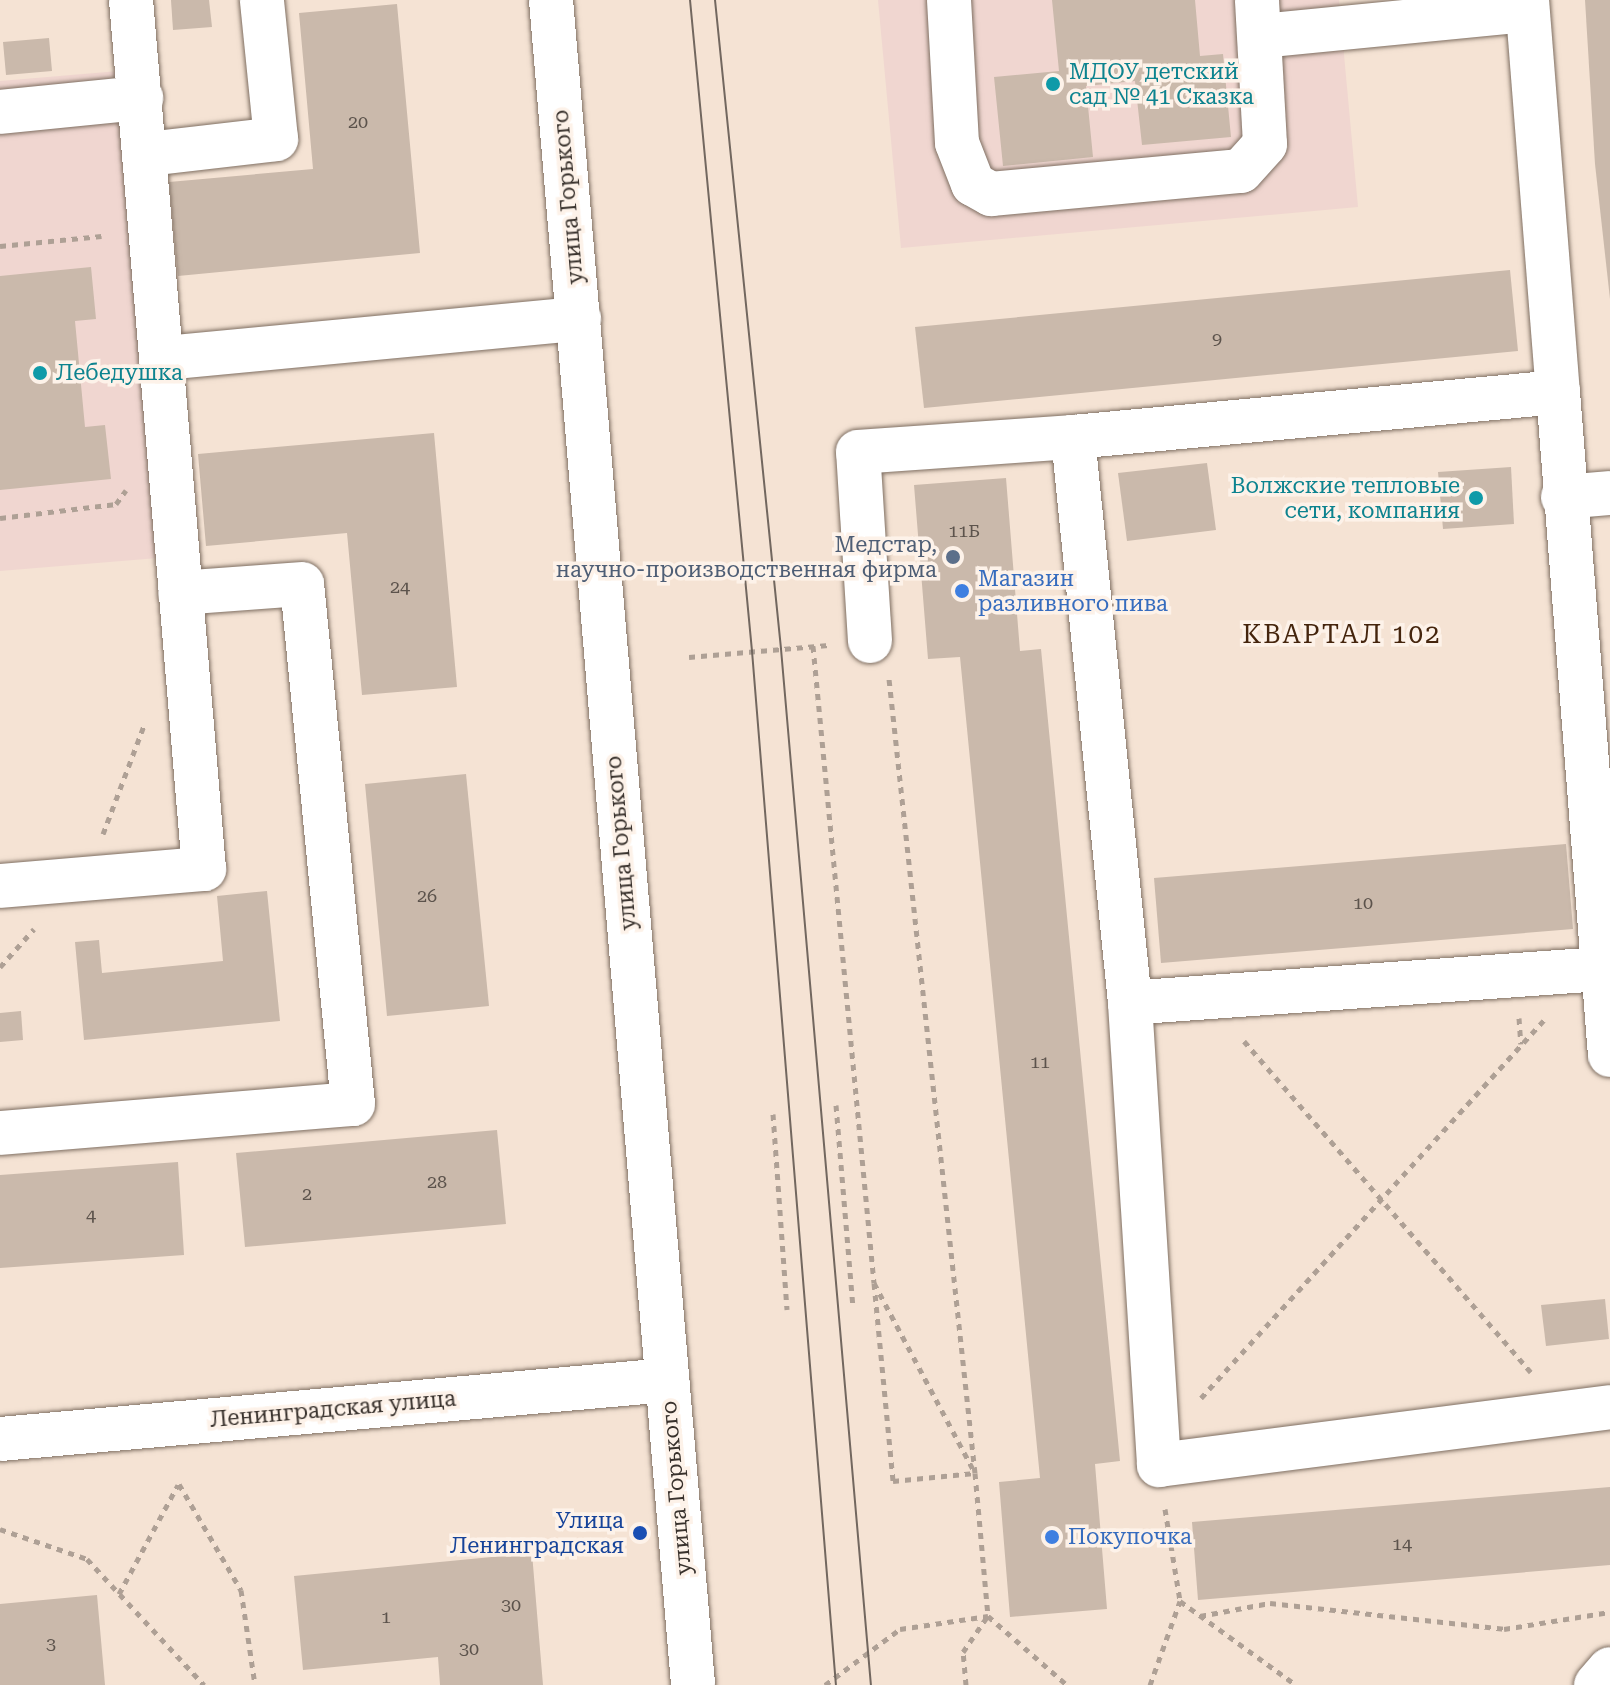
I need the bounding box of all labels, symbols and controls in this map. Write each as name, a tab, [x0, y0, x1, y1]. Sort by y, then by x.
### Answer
place label: МДОУ детский сад № 41 Сказка	[1069, 58, 1254, 110]
marker: МДОУ детский сад № 41 Сказка	[1044, 75, 1062, 93]
street label: улица Горького	[547, 109, 589, 285]
house number: 20	[348, 111, 368, 133]
house number: 9	[1212, 328, 1222, 350]
place label: Лебедушка	[56, 360, 183, 386]
marker: Лебедушка	[31, 364, 49, 382]
place label: Волжские тепловые сети, компания	[1231, 472, 1460, 524]
marker: Волжские тепловые сети, компания	[1467, 489, 1485, 507]
house number: 11Б	[948, 520, 980, 542]
place label: Медстар, научно-производственная фирма	[556, 531, 937, 582]
marker: Медстар, научно-производственная фирма	[944, 548, 962, 566]
place label: Магазин разливного пива	[978, 565, 1168, 616]
house number: 24	[390, 576, 410, 598]
marker: Магазин разливного пива	[953, 582, 971, 600]
district label: КВАРТАЛ 102	[1242, 619, 1442, 651]
street label: улица Горького	[600, 755, 642, 931]
house number: 26	[417, 885, 437, 907]
house number: 10	[1353, 892, 1373, 914]
house number: 11	[1030, 1051, 1050, 1073]
house number: 28	[427, 1171, 447, 1193]
house number: 2	[302, 1183, 312, 1205]
house number: 4	[86, 1204, 96, 1226]
street label: Ленинградская улица	[209, 1385, 457, 1433]
street label: улица Горького	[655, 1400, 697, 1576]
place label: Улица Ленинградская	[450, 1507, 624, 1558]
marker: Улица Ленинградская	[631, 1524, 649, 1542]
place label: Покупочка	[1068, 1524, 1192, 1550]
marker: Покупочка	[1043, 1528, 1061, 1546]
house number: 14	[1392, 1533, 1412, 1555]
house number: 30	[501, 1594, 521, 1616]
house number: 1	[381, 1606, 391, 1628]
house number: 3	[46, 1633, 56, 1655]
house number: 30	[459, 1638, 479, 1660]

